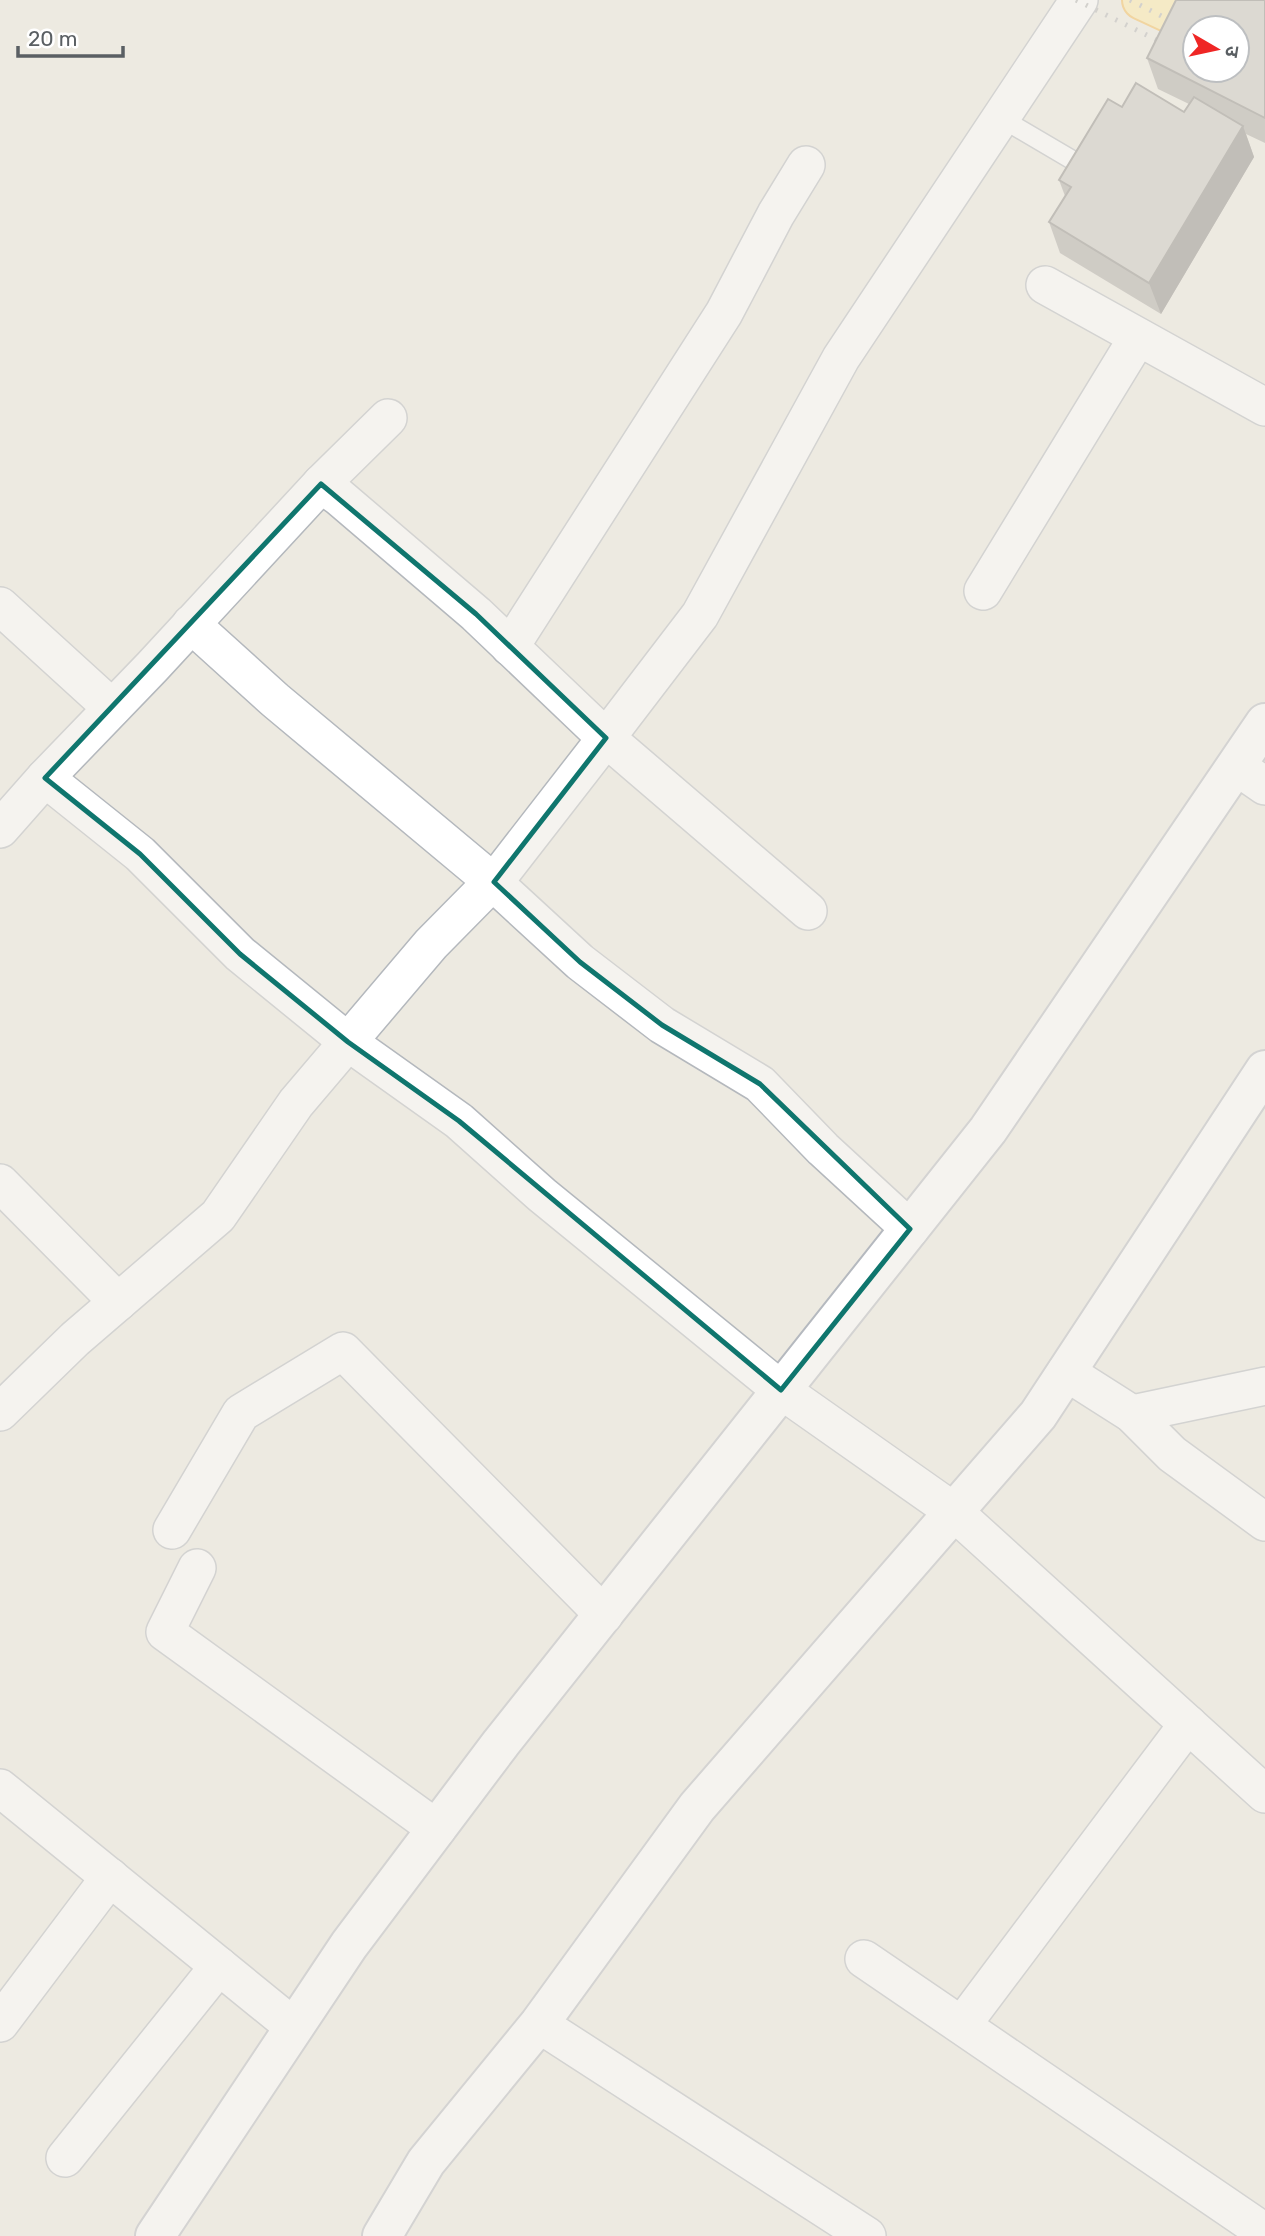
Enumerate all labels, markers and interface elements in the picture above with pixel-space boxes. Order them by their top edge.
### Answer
scale bar [18,14,122,58]
north arrow [1181,14,1251,84]
text: 20 m [28,26,77,51]
text: उ [1220,44,1245,60]

